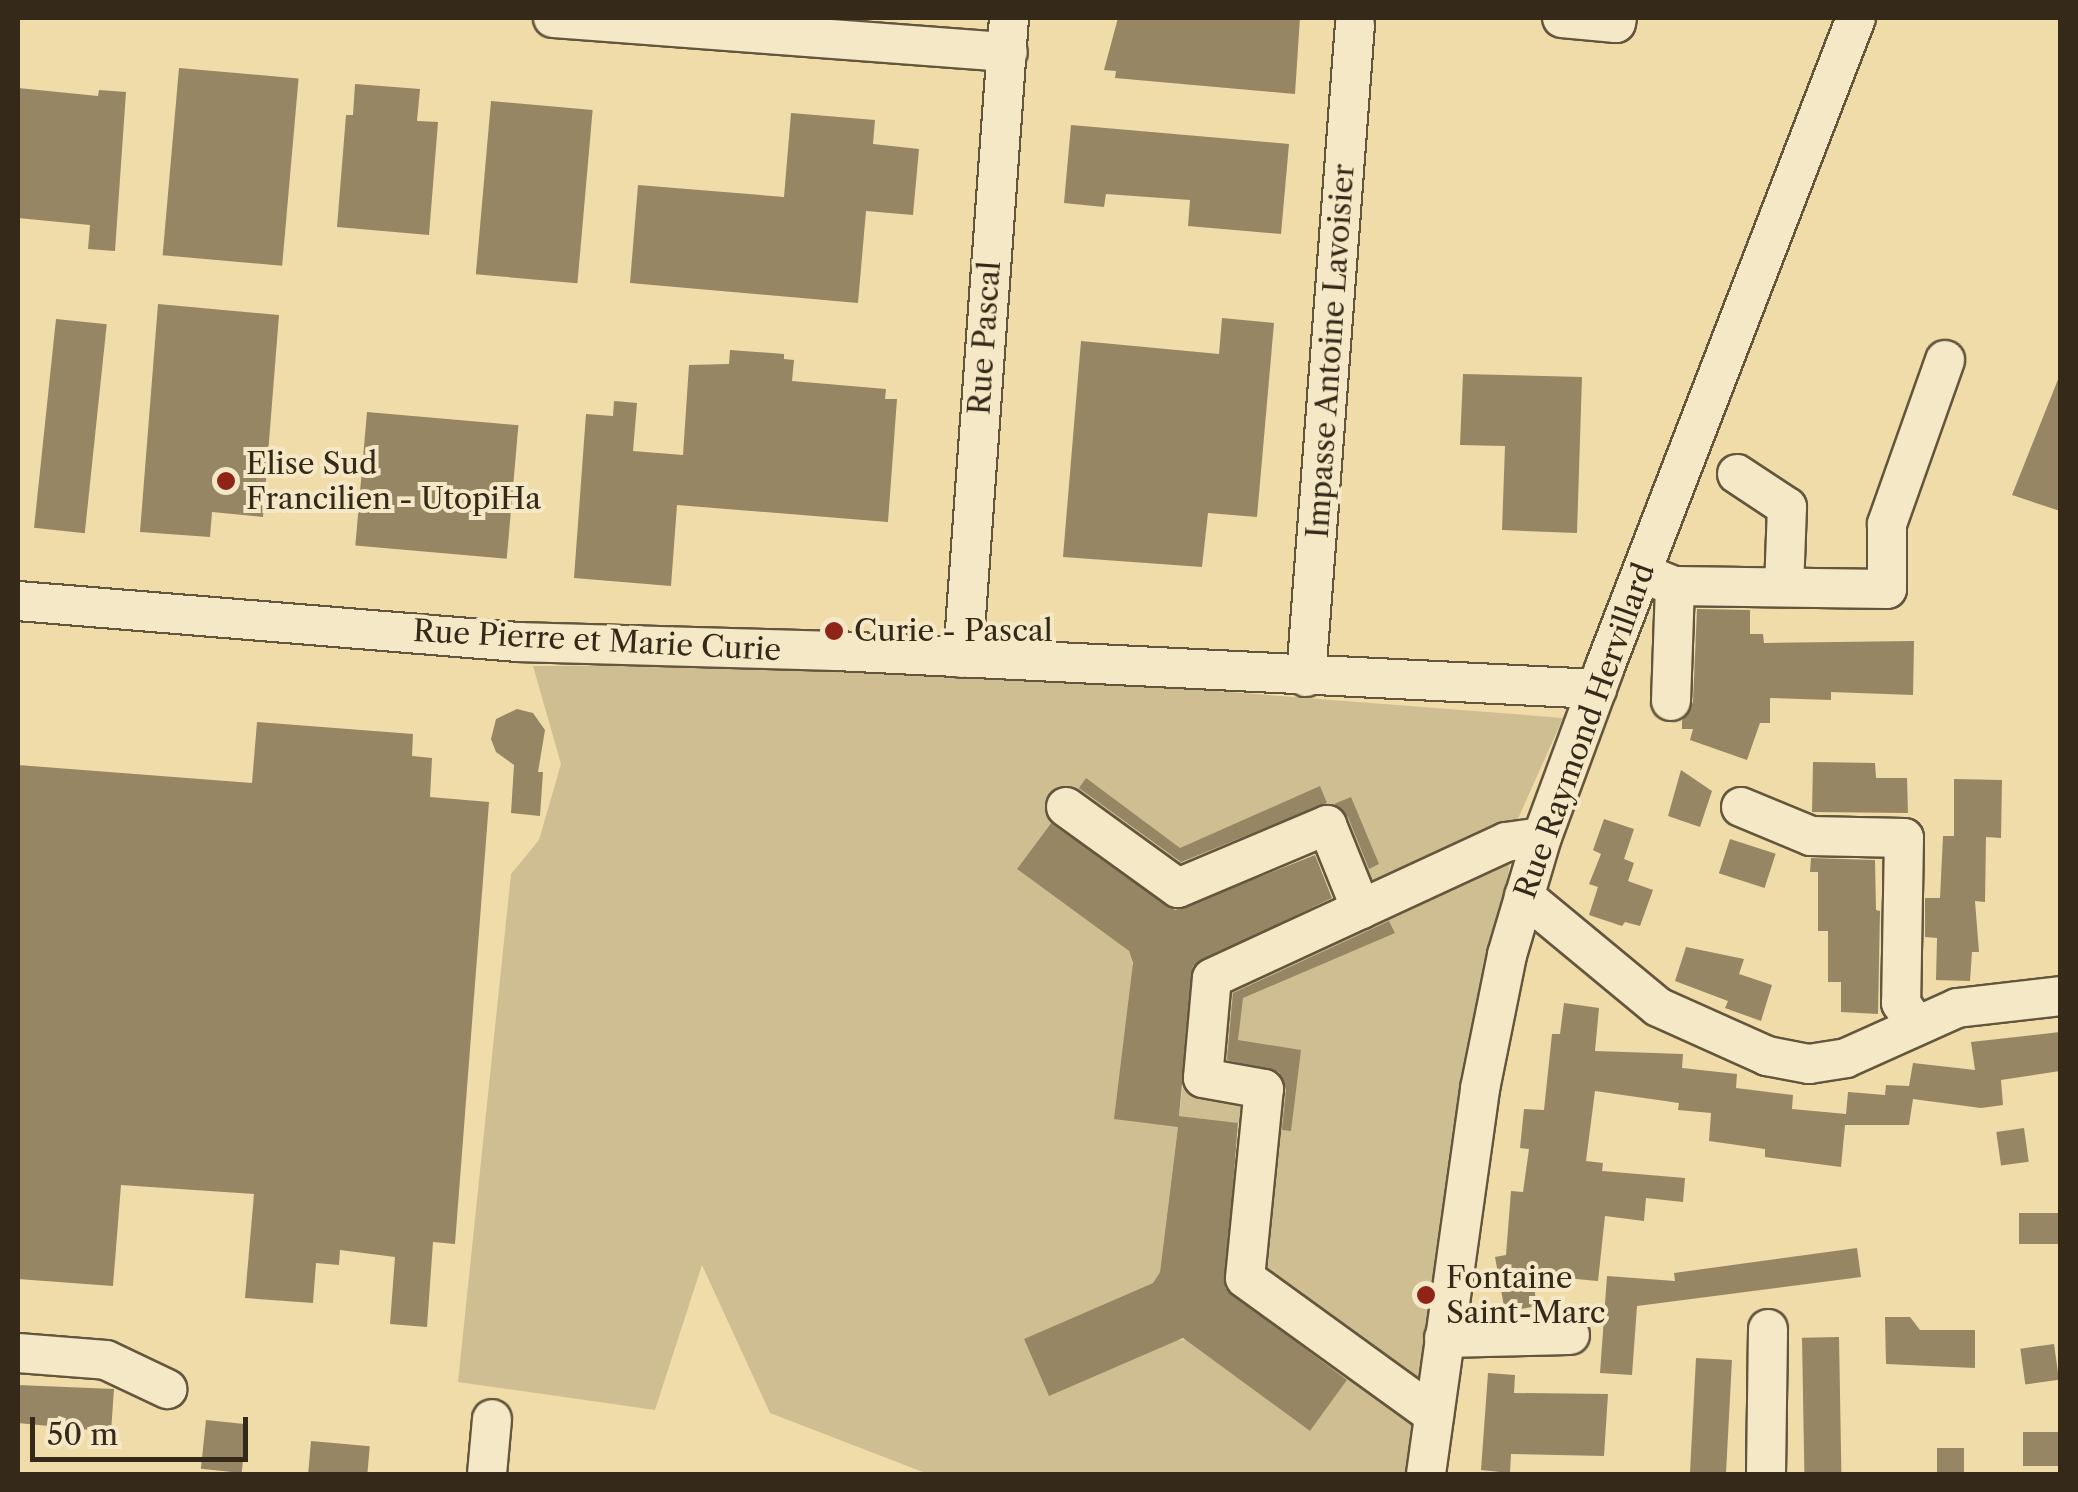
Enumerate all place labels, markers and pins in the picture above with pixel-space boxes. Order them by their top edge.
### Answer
place label: Elise Sud Francilien - UtopiHa [246,446,541,516]
marker: Elise Sud Francilien - UtopiHa [215,470,237,492]
place label: Curie - Pascal [854,613,1053,649]
marker: Curie - Pascal [823,620,845,642]
place label: Fontaine Saint-Marc [1446,1260,1606,1330]
marker: Fontaine Saint-Marc [1415,1284,1437,1306]

